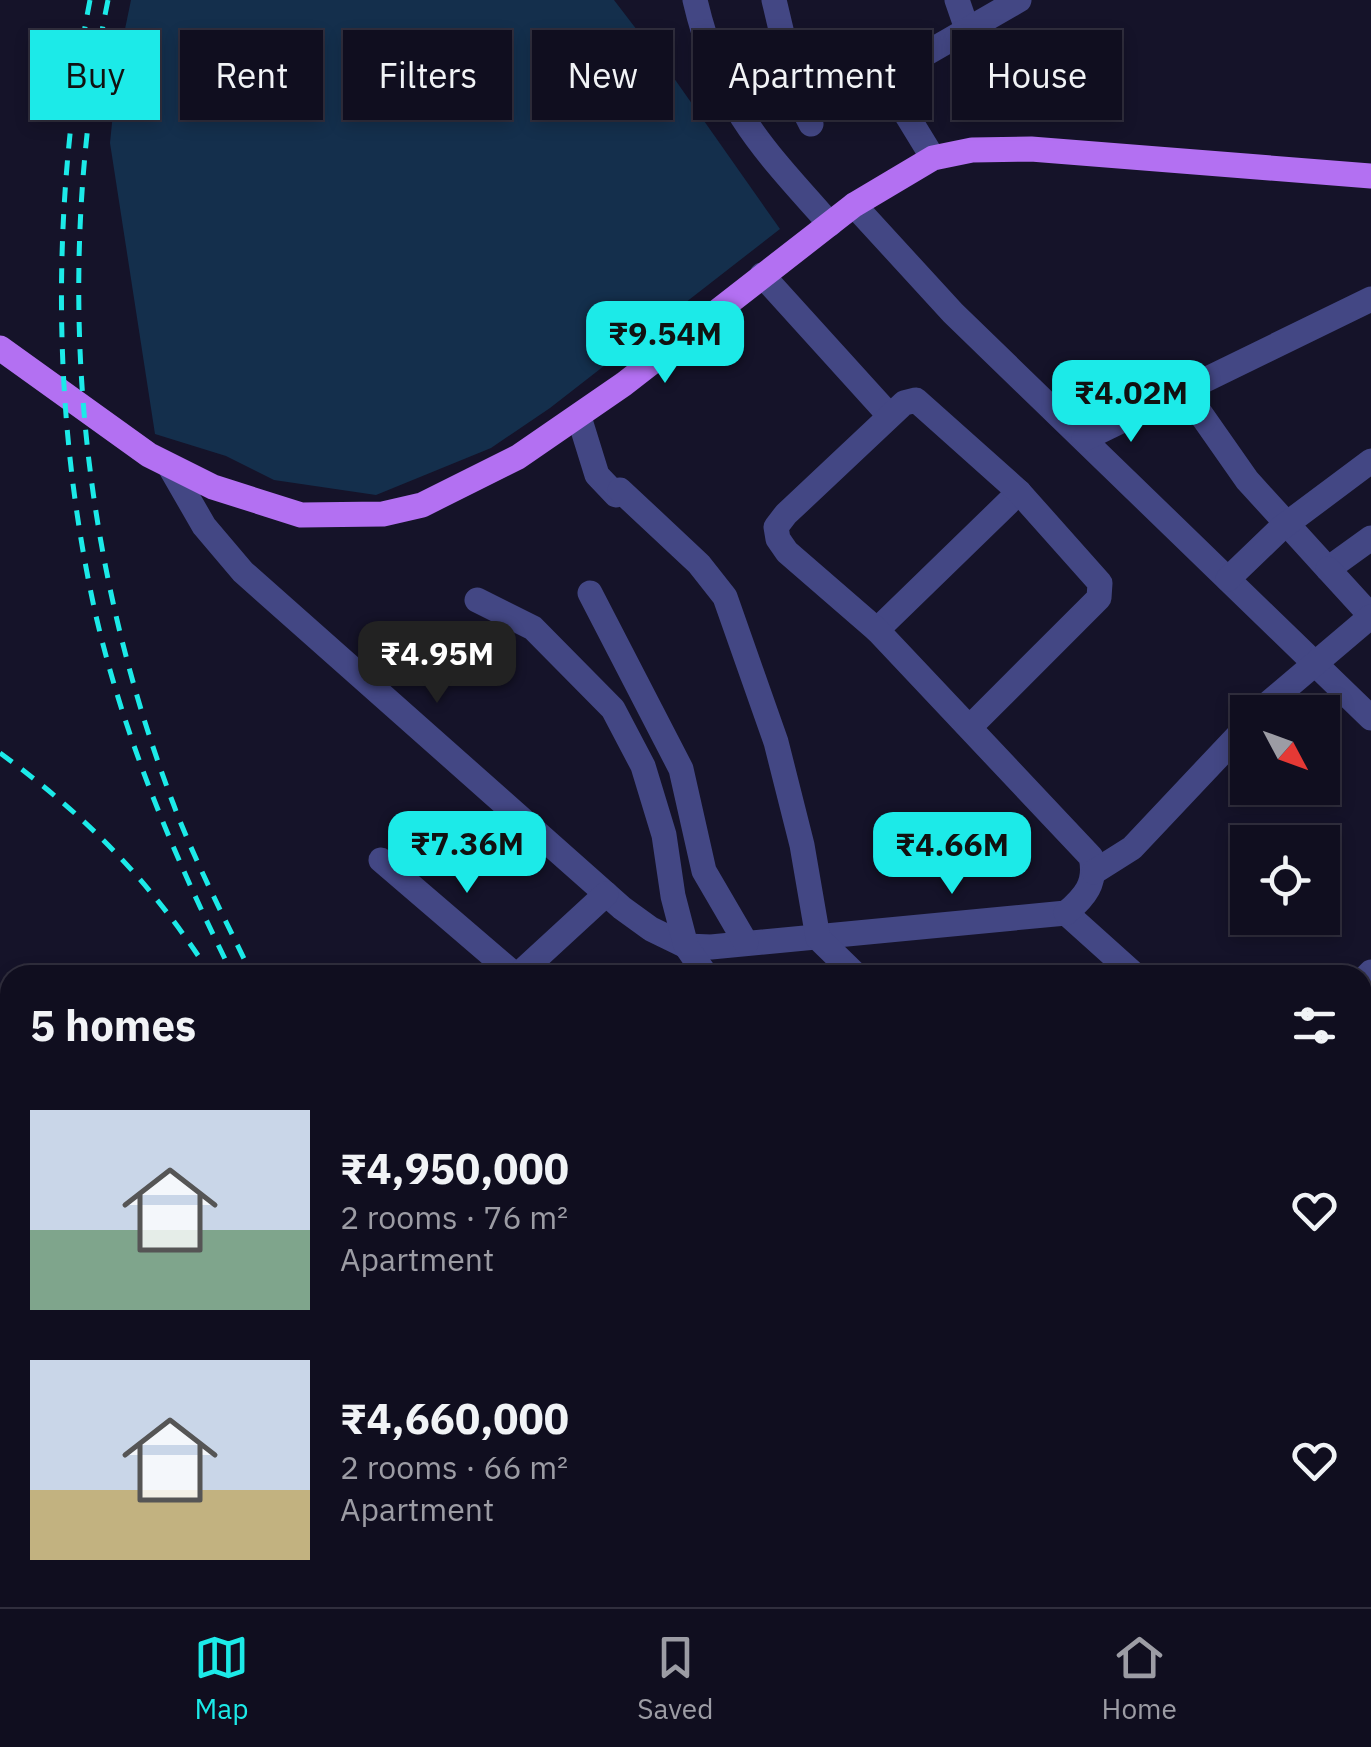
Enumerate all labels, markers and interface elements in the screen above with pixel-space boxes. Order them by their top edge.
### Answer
chip: Buy [30,30,160,120]
chip: Rent [180,30,323,120]
chip: Filters [343,30,512,120]
chip: New [532,30,673,120]
chip: Apartment [693,30,932,120]
chip: House [952,30,1122,120]
pin: ₹9.54M [584,301,746,386]
text: ₹9.54M [608,312,722,354]
pin: ₹4.02M [1050,360,1212,445]
text: ₹4.02M [1074,371,1188,413]
pin: ₹4.95M [356,621,518,706]
text: ₹4.95M [380,632,494,674]
north arrow [1230,695,1340,805]
map controls [1230,695,1340,935]
pin: ₹7.36M [386,811,548,896]
pin: ₹4.66M [871,812,1033,897]
text: ₹7.36M [410,822,524,864]
text: ₹4.66M [895,823,1009,865]
button: locate [1230,825,1340,935]
text: 5 homes [30,998,196,1053]
icon: filters [1287,998,1342,1053]
text: ₹4,950,000 [340,1141,569,1196]
icon: home [110,1150,230,1270]
icon: heart [1287,1183,1342,1238]
text: 2 rooms · 76 m² [340,1196,568,1238]
text: Apartment [340,1238,494,1280]
text: ₹4,660,000 [340,1391,569,1446]
icon: home [110,1400,230,1520]
icon: heart [1287,1433,1342,1488]
text: 2 rooms · 66 m² [340,1446,568,1488]
text: Apartment [340,1488,494,1530]
tab: Map [194,1630,249,1727]
tab: Saved [637,1630,713,1727]
tab: Home [1102,1630,1177,1727]

